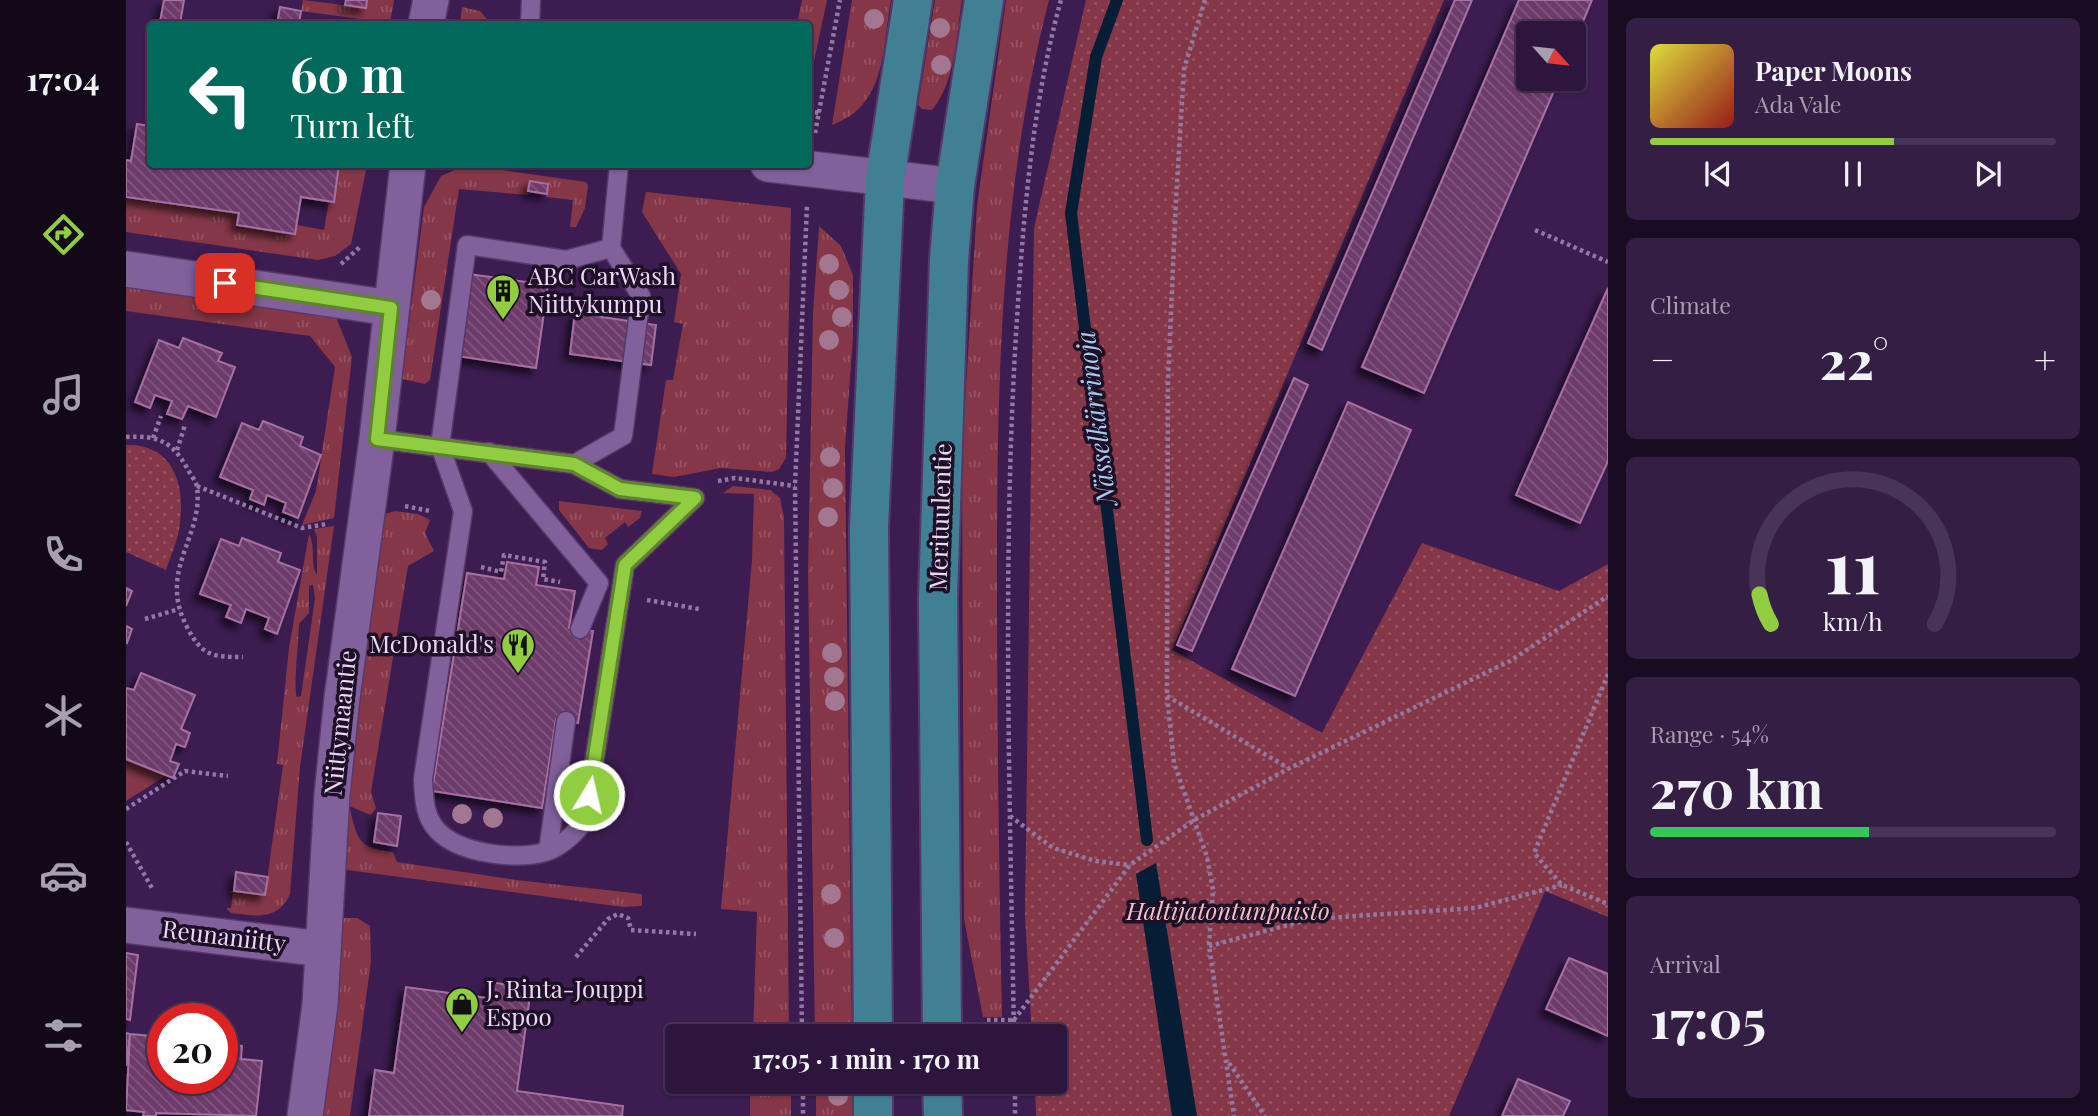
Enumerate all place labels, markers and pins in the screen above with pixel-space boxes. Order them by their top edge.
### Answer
pin [195,253,255,313]
place label: ABC CarWash Niittykumpu [527,259,676,319]
building icon: ABC CarWash Niittykumpu [484,272,522,321]
restaurant icon: McDonald's [499,626,537,675]
place label: McDonald's [369,627,494,659]
place label: J. Rinta-Jouppi Espoo [485,972,644,1032]
shop icon: J. Rinta-Jouppi Espoo [443,985,481,1034]

